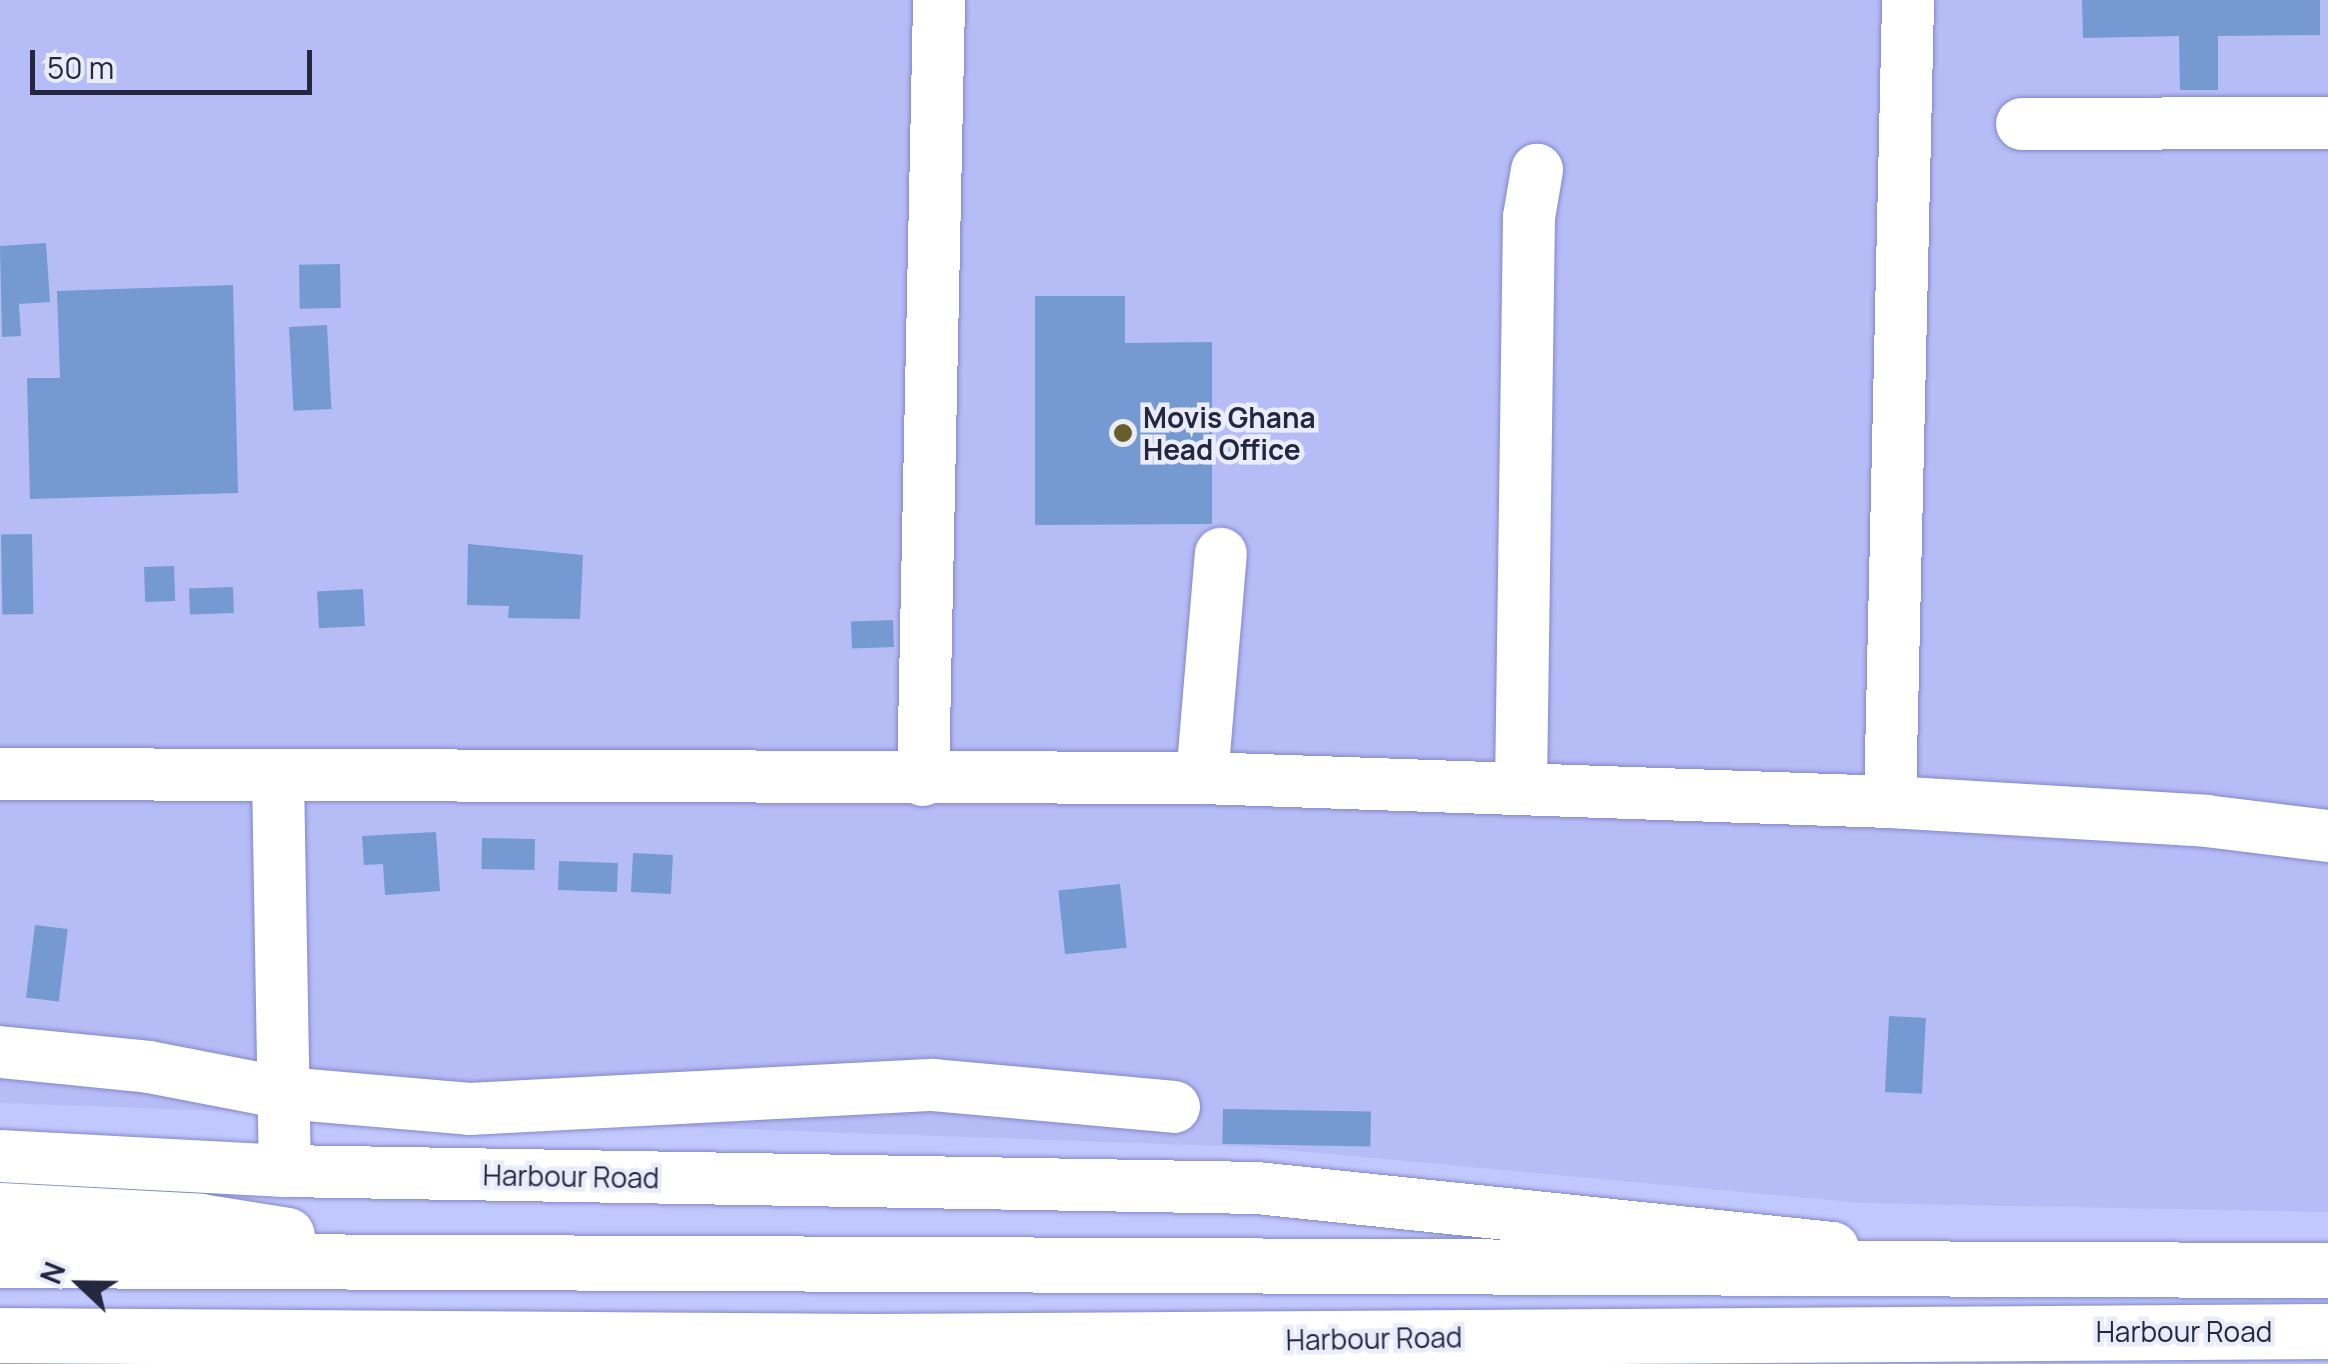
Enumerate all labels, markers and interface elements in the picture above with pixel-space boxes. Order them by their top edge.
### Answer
scale bar [35,30,318,92]
text: 50 m [47,47,114,88]
place label: Movis Ghana Head Office [1143,400,1316,466]
marker: Movis Ghana Head Office [1112,422,1134,444]
street label: Harbour Road [482,1158,660,1194]
north arrow [30,1234,130,1334]
text: N [31,1256,74,1289]
street label: Harbour Road [2096,1314,2272,1348]
street label: Harbour Road [1285,1320,1463,1356]

